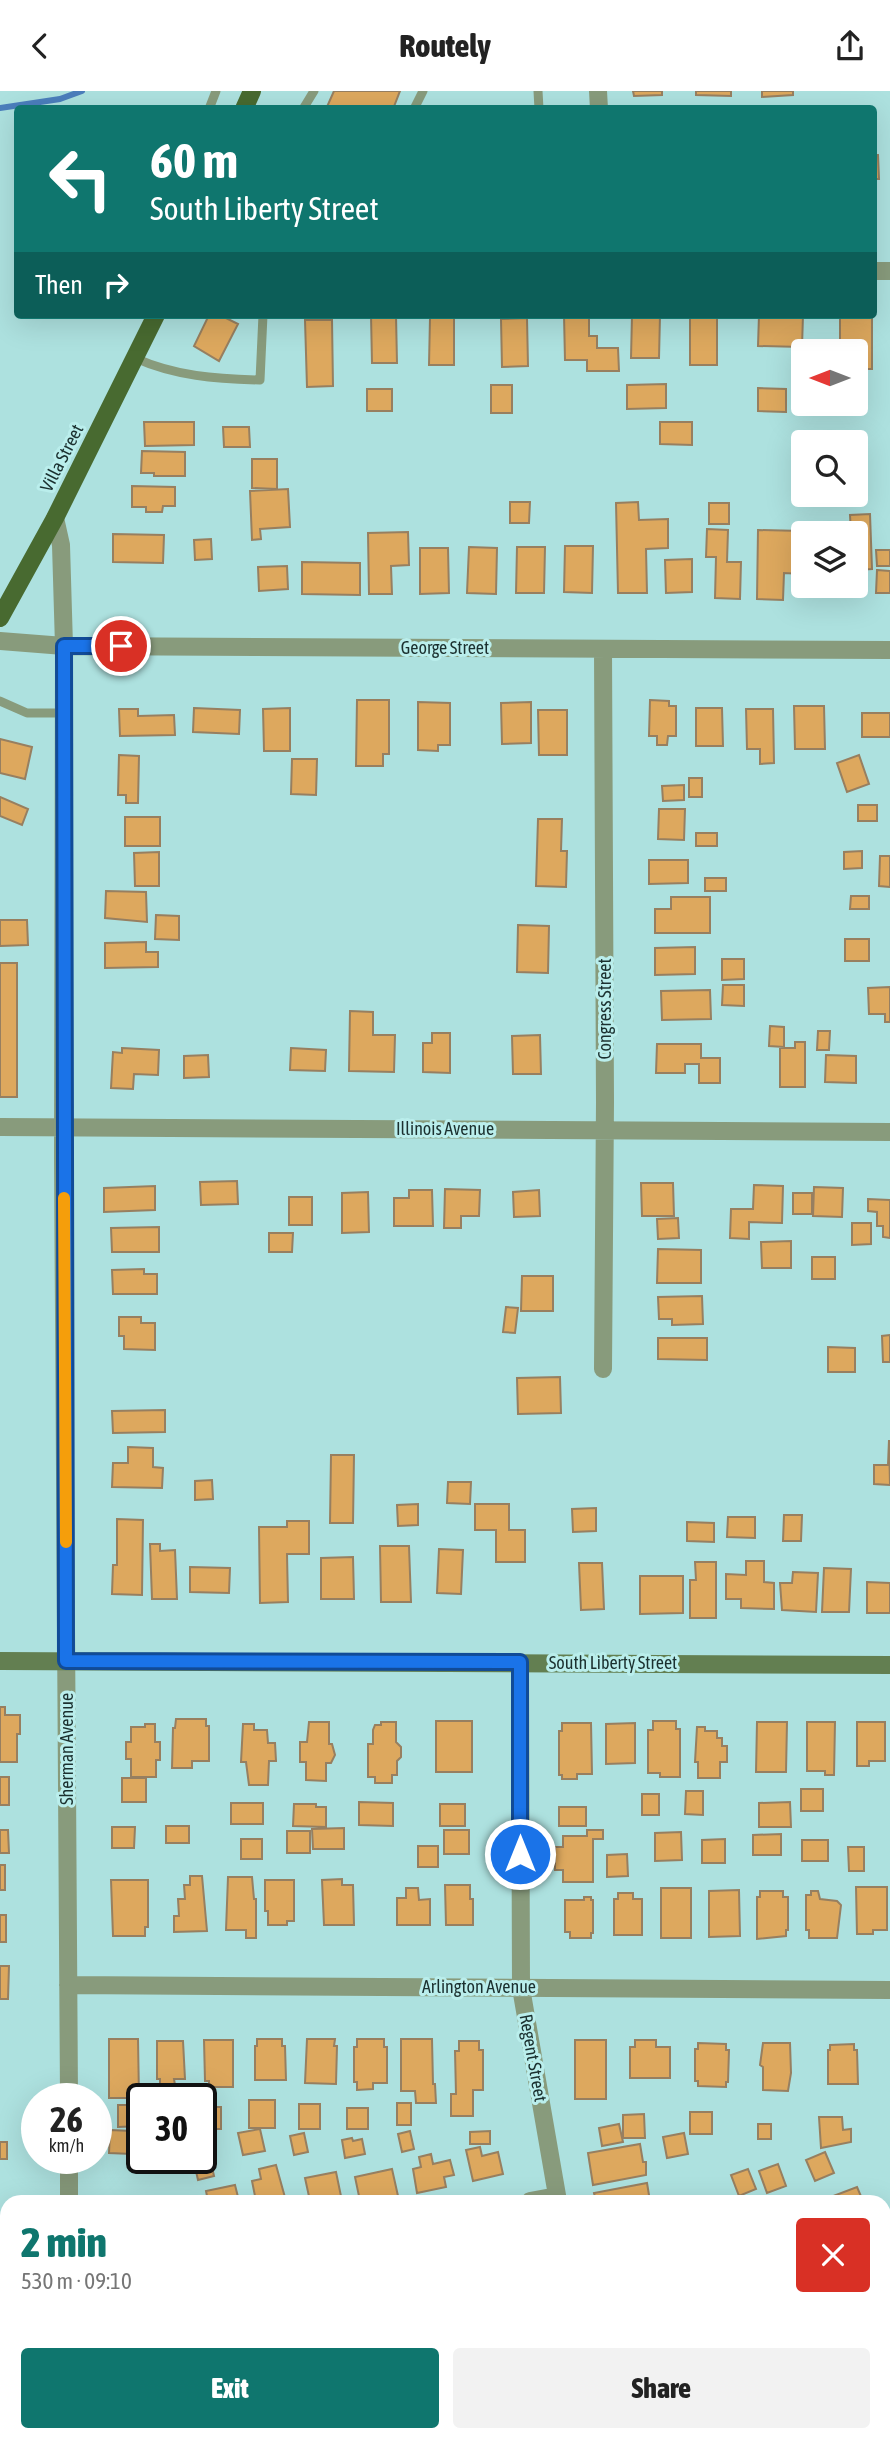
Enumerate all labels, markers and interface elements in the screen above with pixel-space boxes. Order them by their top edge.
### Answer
icon: back [21,27,59,65]
text: Routely [399,27,491,64]
icon: share [831,27,869,65]
text: 60 m [150,132,238,188]
icon: left [35,133,126,224]
text: South Liberty Street [150,190,379,227]
icon: right [97,266,135,304]
text: Then [35,270,83,300]
north arrow [791,339,868,417]
map controls [791,339,868,598]
street label: Villa Street [36,421,87,495]
button: search [791,430,868,507]
button: layers [791,521,868,598]
pin [91,616,151,676]
icon: arrive [102,627,140,665]
street label: George Street [401,637,489,658]
street label: Congress Street [594,958,615,1060]
street label: Illinois Avenue [396,1118,494,1139]
street label: South Liberty Street [549,1652,677,1673]
street label: Sherman Avenue [56,1693,77,1805]
position arrow [483,1817,557,1891]
street label: Arlington Avenue [422,1976,536,1997]
street label: Regent Street [515,2012,552,2103]
speed limit sign: 30 [126,2083,217,2174]
text: 26 [50,2099,83,2139]
text: km/h [49,2135,84,2156]
text: 2 min [21,2218,107,2266]
button: close [796,2218,870,2292]
text: 530 m · 09:10 [21,2268,132,2294]
button: Exit [21,2348,439,2428]
button: Share [453,2348,870,2428]

